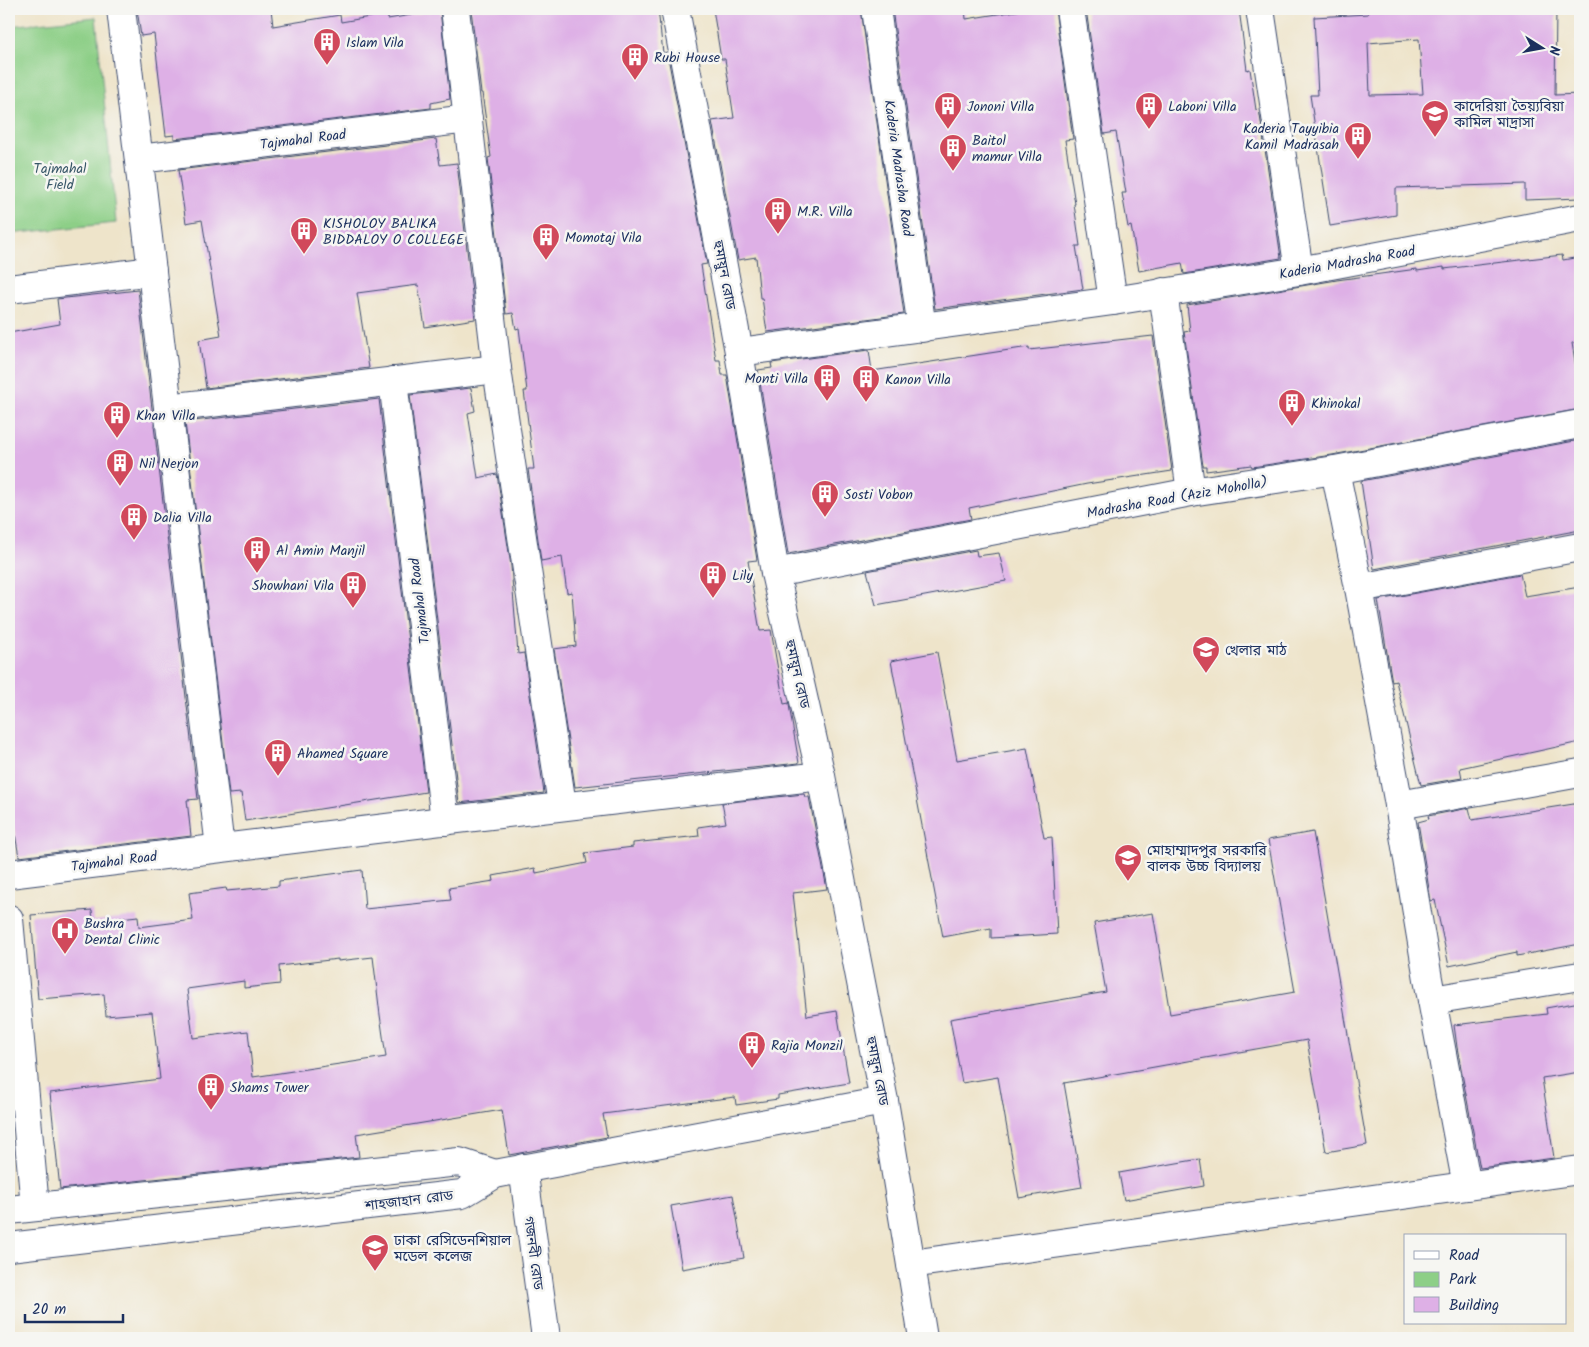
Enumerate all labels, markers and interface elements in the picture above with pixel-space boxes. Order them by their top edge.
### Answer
north arrow [1516,22,1566,72]
building icon: Islam Vila [312,27,342,66]
place label: Islam Vila [346,32,404,54]
building icon: Rubi House [620,42,650,81]
text: N [1542,44,1565,57]
place label: Rubi House [654,47,721,69]
building icon: Jononi Villa [933,91,963,130]
building icon: Laboni Villa [1134,91,1164,130]
place label: Jononi Villa [967,96,1034,118]
place label: Laboni Villa [1168,96,1237,118]
place label: কাদেরিয়া তৈয়্যবিয়া কামিল মাদ্রাসা [1453,96,1564,134]
street label: Kaderia Madrasha Road [878,98,919,239]
school or university icon: কাদেরিয়া তৈয়্যবিয়া কামিল মাদ্রাসা [1420,99,1450,138]
place label: Kaderia Tayyibia Kamil Madrasah [1243,118,1339,156]
building icon: Kaderia Tayyibia Kamil Madrasah [1343,121,1373,160]
street label: Tajmahal Road [259,124,348,156]
place label: Baitol mamur Villa [972,130,1042,168]
building icon: Baitol mamur Villa [938,133,968,172]
park label: Tajmahal Field [34,158,87,196]
building icon: M.R. Villa [763,196,793,235]
place label: M.R. Villa [797,201,853,223]
place label: KISHOLOY BALIKA BIDDALOY O COLLEGE [323,213,465,251]
building icon: KISHOLOY BALIKA BIDDALOY O COLLEGE [289,216,319,255]
building icon: Momotaj Vila [531,222,561,261]
place label: Momotaj Vila [565,227,642,249]
street label: হুমায়ুন রোড [706,238,742,313]
street label: Kaderia Madrasha Road [1277,240,1418,286]
building icon: Monti Villa [812,363,842,402]
building icon: Kanon Villa [851,364,881,403]
place label: Monti Villa [745,368,808,390]
place label: Kanon Villa [885,369,951,391]
building icon: Khinokal [1277,388,1307,427]
place label: Khinokal [1311,393,1361,415]
building icon: Khan Villa [102,400,132,439]
place label: Khan Villa [136,405,196,427]
building icon: Nil Nerjon [105,448,135,487]
place label: Nil Nerjon [139,453,199,475]
street label: Madrasha Road (Aziz Moholla) [1085,471,1269,525]
building icon: Sosti Vobon [810,479,840,518]
place label: Sosti Vobon [844,484,913,506]
building icon: Dalia Villa [119,502,149,541]
place label: Dalia Villa [153,507,212,529]
building icon: Al Amin Manjil [242,535,272,574]
place label: Al Amin Manjil [276,540,366,562]
street label: Tajmahal Road [404,556,436,645]
building icon: Lily [698,560,728,599]
place label: Lily [732,565,753,587]
building icon: Showhani Vila [338,570,368,609]
place label: Showhani Vila [252,575,334,597]
school or university icon: খেলার মাঠ [1191,635,1221,674]
street label: হুমায়ুন রোড [778,637,816,712]
place label: খেলার মাঠ [1225,640,1287,662]
building icon: Ahamed Square [263,738,293,777]
place label: Ahamed Square [297,743,389,765]
place label: মোহাম্মাদপুর সরকারি বালক উচ্চ বিদ্যালয় [1146,840,1267,878]
school or university icon: মোহাম্মাদপুর সরকারি বালক উচ্চ বিদ্যালয় [1113,843,1143,882]
street label: Tajmahal Road [70,846,159,878]
place label: Bushra Dental Clinic [84,913,160,951]
hospital icon: Bushra Dental Clinic [50,916,80,955]
building icon: Rajia Monzil [737,1030,767,1069]
street label: হুমায়ুন রোড [859,1034,895,1109]
place label: Rajia Monzil [771,1035,843,1057]
building icon: Shams Tower [196,1072,226,1111]
place label: Shams Tower [230,1077,310,1099]
street label: শাহজাহান রোড [363,1185,456,1217]
street label: গজনবী রোড [517,1215,549,1292]
place label: ঢাকা রেসিডেনশিয়াল মডেল কলেজ [393,1230,512,1268]
school or university icon: ঢাকা রেসিডেনশিয়াল মডেল কলেজ [360,1233,390,1272]
legend [1404,1234,1566,1324]
text: Road [1449,1244,1480,1268]
text: Park [1449,1268,1477,1292]
scale bar [25,1292,122,1324]
text: Building [1449,1294,1499,1318]
text: 20 m [32,1298,66,1322]

